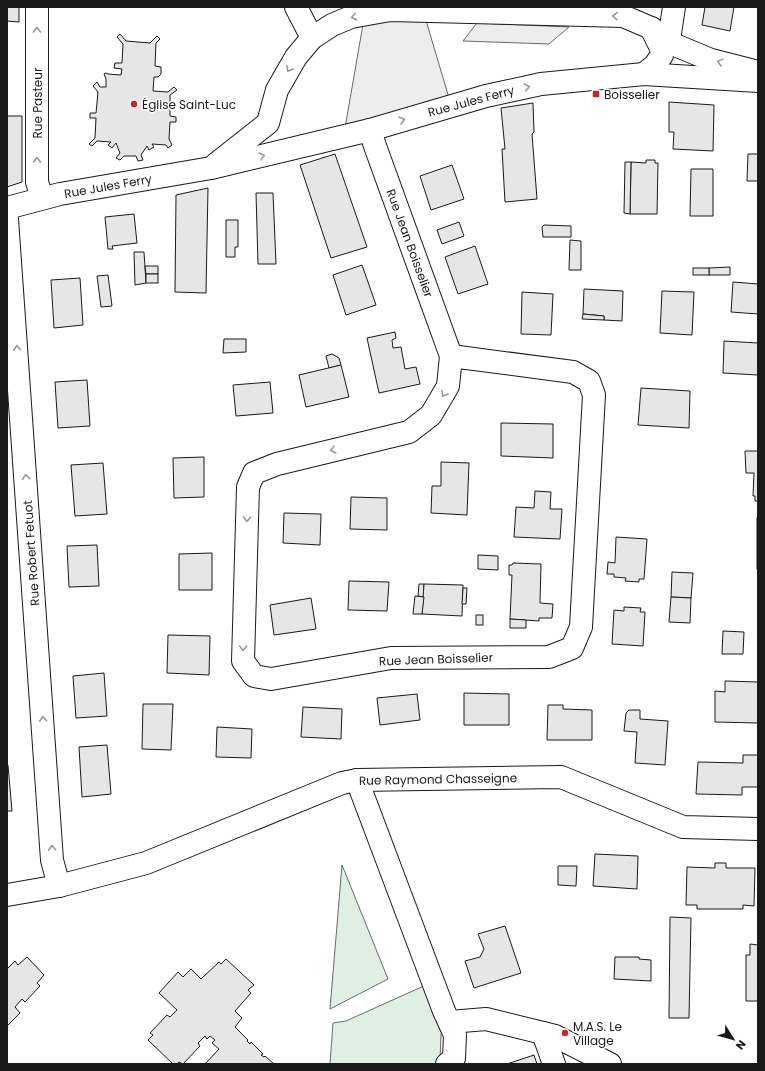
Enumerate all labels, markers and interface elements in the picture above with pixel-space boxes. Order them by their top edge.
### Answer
one-way arrow [351,12,358,21]
one-way arrow [612,12,618,20]
one-way arrow [33,27,41,33]
one-way arrow [717,58,724,67]
one-way arrow [286,65,293,72]
street label: Rue Pasteur [29,67,46,138]
street label: Rue Jules Ferry [426,81,516,121]
one-way arrow [524,83,530,91]
place label: Boisselier [604,86,660,103]
marker: Boisselier [591,89,601,99]
place label: Église Saint-Luc [142,96,236,113]
marker: Église Saint-Luc [129,99,139,109]
one-way arrow [398,116,405,125]
one-way arrow [259,152,265,160]
one-way arrow [33,157,41,163]
street label: Rue Jules Ferry [63,170,153,202]
street label: Rue Jean Boisselier [382,186,438,300]
one-way arrow [12,345,21,351]
one-way arrow [441,390,448,397]
one-way arrow [330,445,336,453]
one-way arrow [21,474,30,480]
street label: Rue Robert Fetuot [19,500,43,606]
one-way arrow [243,516,251,522]
one-way arrow [239,645,247,651]
street label: Rue Jean Boisselier [379,648,494,669]
one-way arrow [38,716,47,722]
street label: Rue Raymond Chasseigne [359,769,517,789]
one-way arrow [47,845,56,851]
place label: M.A.S. Le Village [573,1018,622,1049]
north arrow [713,1019,753,1059]
marker: M.A.S. Le Village [560,1028,570,1038]
text: N [732,1037,750,1053]

